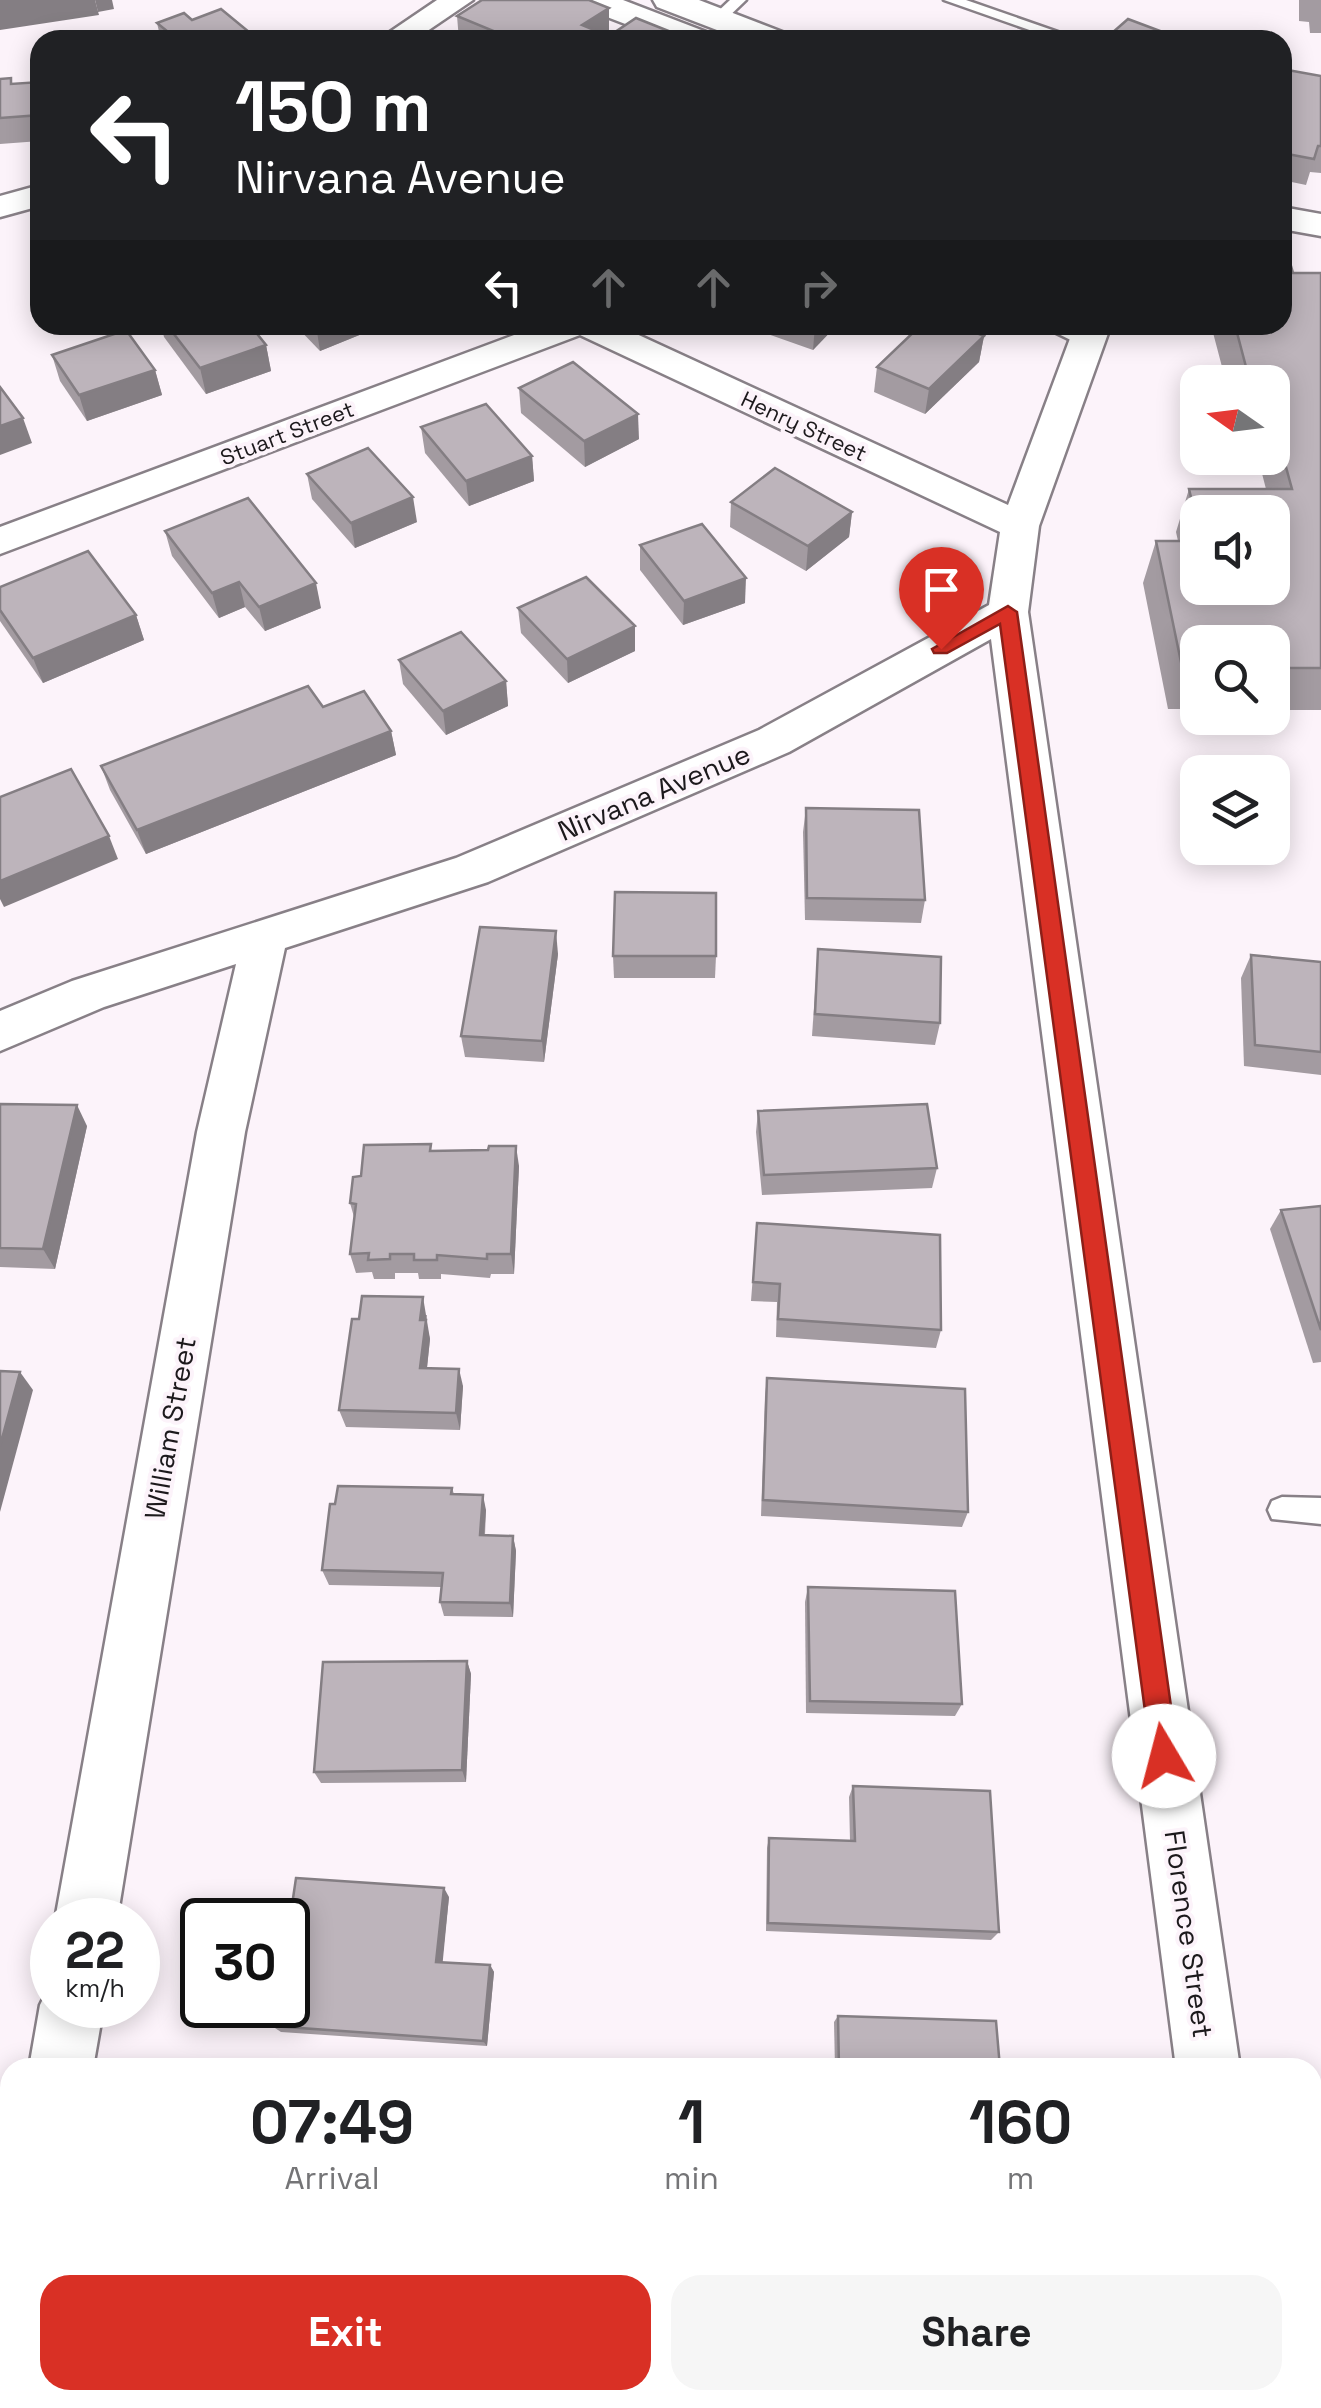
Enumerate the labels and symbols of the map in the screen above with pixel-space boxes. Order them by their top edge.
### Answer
north arrow [1180,365,1290,475]
street label: Henry Street [737,385,871,467]
street label: Stuart Street [216,395,358,471]
pin [899,547,984,650]
street label: Nirvana Avenue [552,735,756,849]
street label: William Street [136,1334,204,1522]
position arrow [1112,1704,1216,1808]
street label: Florence Street [1157,1828,1221,2040]
speed limit sign: 30 [180,1898,310,2028]

